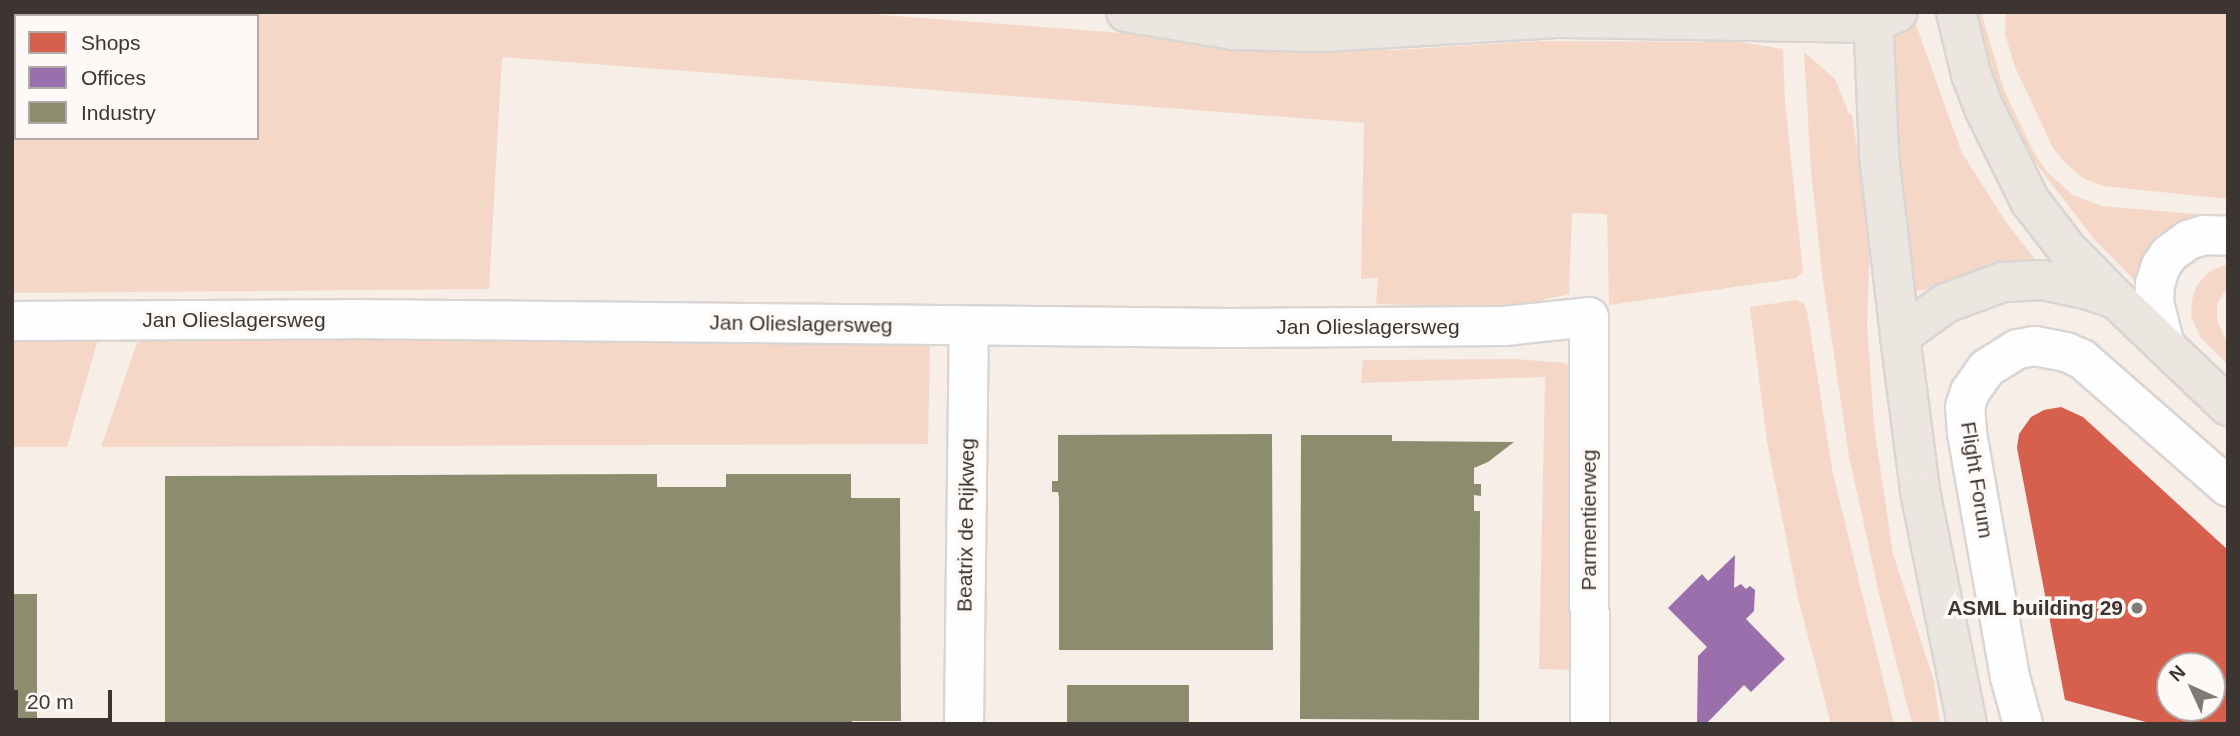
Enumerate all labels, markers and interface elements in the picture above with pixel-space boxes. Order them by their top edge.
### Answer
legend [14,14,259,140]
text: Shops [81,31,141,54]
text: Offices [81,66,146,89]
text: Industry [81,101,156,124]
street label: Jan Olieslagersweg [142,307,326,333]
street label: Jan Olieslagersweg [709,310,893,338]
street label: Jan Olieslagersweg [1276,314,1460,340]
street label: Flight Forum [1955,420,1999,540]
street label: Beatrix de Rijkweg [952,438,980,612]
street label: Parmentierweg [1576,449,1602,591]
place label: ASML building 29 [1947,595,2123,621]
marker: ASML building 29 [2129,600,2145,616]
north arrow [2156,652,2226,722]
text: N [2165,661,2189,685]
scale bar [18,676,116,720]
text: 20 m [27,690,74,713]

